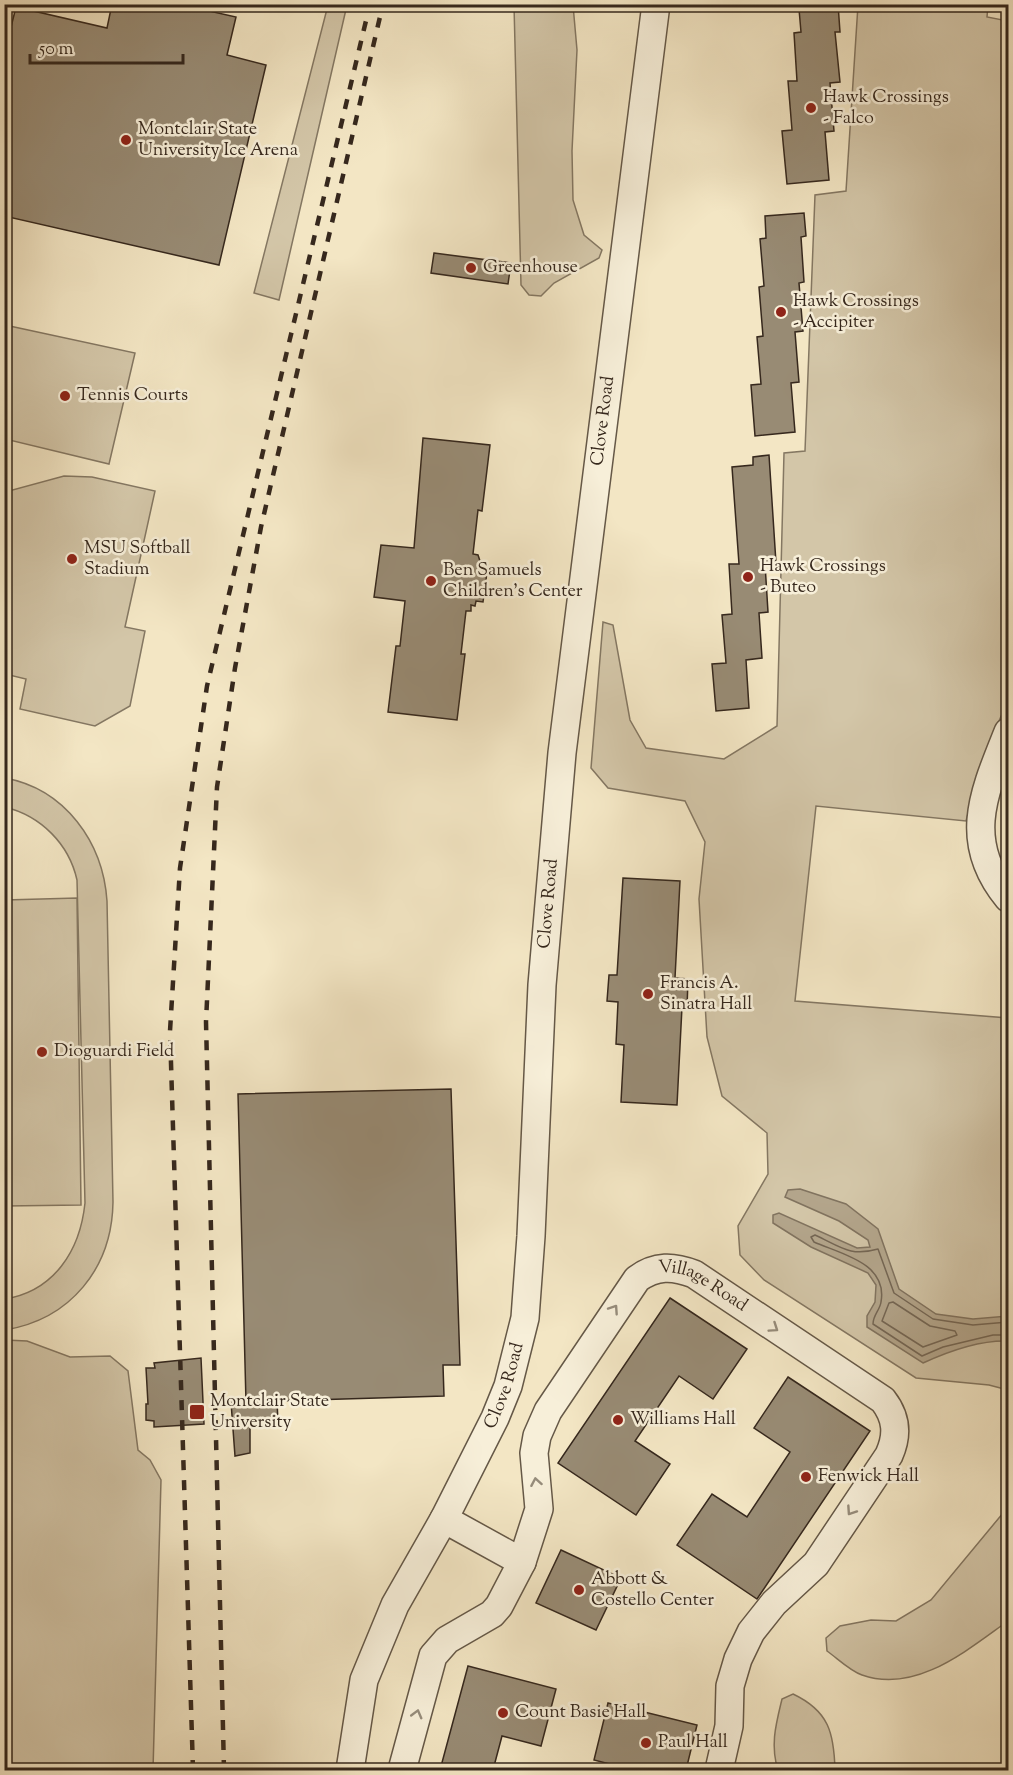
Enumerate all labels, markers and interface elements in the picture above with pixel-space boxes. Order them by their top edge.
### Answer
scale bar [30,27,183,65]
text: 50 m [38,37,74,63]
place label: Hawk Crossings - Falco [823,85,949,132]
marker: Hawk Crossings - Falco [804,101,818,115]
place label: Montclair State University Ice Arena [138,117,298,164]
marker: Montclair State University Ice Arena [119,133,133,147]
place label: Greenhouse [483,255,578,281]
marker: Greenhouse [464,261,478,275]
place label: Hawk Crossings - Accipiter [793,289,919,336]
marker: Hawk Crossings - Accipiter [774,305,788,319]
street label: Clove Road [585,374,622,467]
place label: Tennis Courts [77,383,188,409]
marker: Tennis Courts [58,389,72,403]
place label: MSU Softball Stadium [84,536,190,583]
marker: MSU Softball Stadium [65,552,79,566]
place label: Hawk Crossings - Buteo [760,554,886,601]
place label: Ben Samuels Children's Center [443,558,583,605]
marker: Hawk Crossings - Buteo [741,570,755,584]
marker: Ben Samuels Children's Center [424,574,438,588]
street label: Clove Road [532,858,566,950]
place label: Francis A. Sinatra Hall [660,971,752,1018]
marker: Francis A. Sinatra Hall [641,987,655,1001]
place label: Dioguardi Field [54,1039,174,1065]
marker: Dioguardi Field [35,1045,49,1059]
street label: Village Road [658,1255,752,1319]
one-way arrow [607,1305,618,1316]
one-way arrow [768,1320,778,1332]
street label: Clove Road [478,1340,531,1434]
place label: Montclair State University [210,1389,329,1436]
marker: Montclair State University [188,1403,206,1421]
place label: Williams Hall [630,1407,736,1433]
marker: Williams Hall [611,1413,625,1427]
place label: Fenwick Hall [818,1464,919,1490]
marker: Fenwick Hall [799,1470,813,1484]
one-way arrow [531,1477,543,1486]
one-way arrow [847,1505,859,1515]
place label: Abbott & Costello Center [591,1567,714,1614]
marker: Abbott & Costello Center [572,1583,586,1597]
place label: Count Basie Hall [515,1700,646,1726]
marker: Count Basie Hall [496,1706,510,1720]
one-way arrow [410,1709,423,1719]
place label: Paul Hall [658,1730,728,1756]
marker: Paul Hall [639,1736,653,1750]

